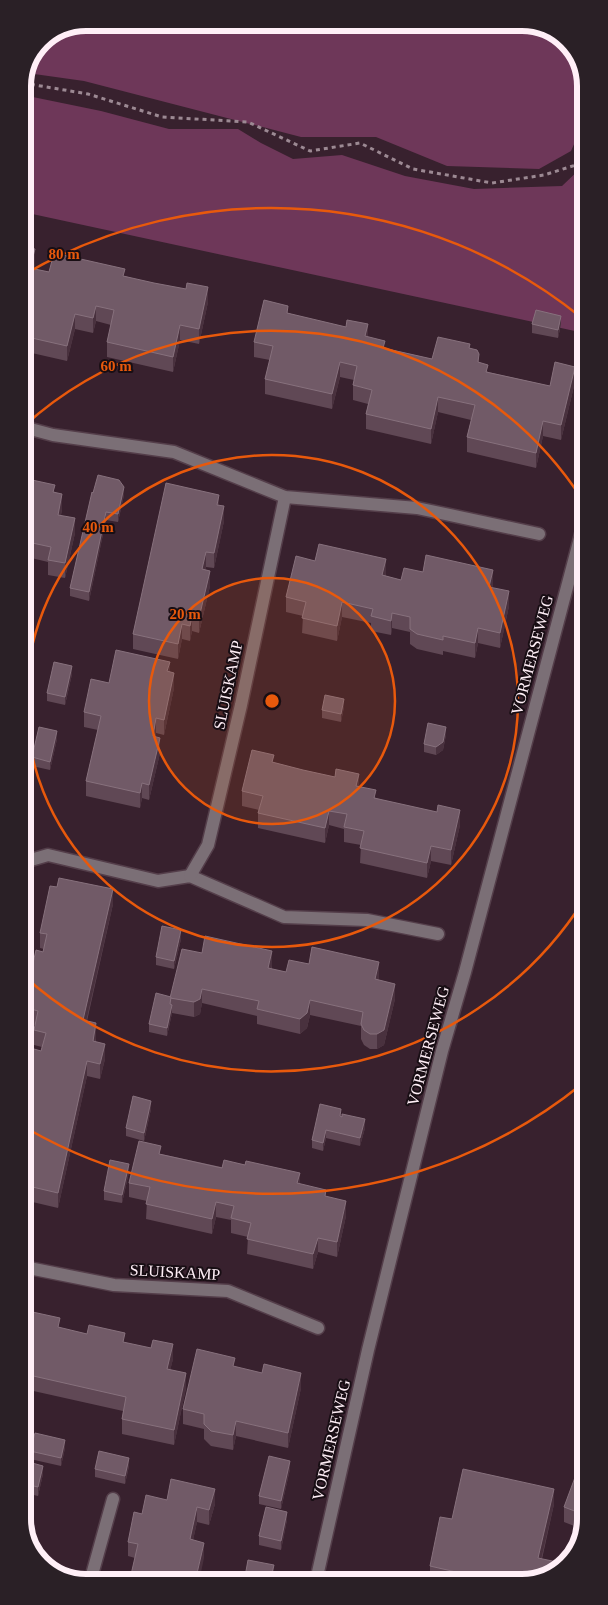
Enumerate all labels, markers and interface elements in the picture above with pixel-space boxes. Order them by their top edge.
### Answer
text: 80 m [48,246,80,262]
text: 60 m [100,358,132,374]
text: 40 m [82,519,114,535]
street label: VORMERSEWEG [508,593,556,717]
text: 20 m [169,606,201,622]
street label: SLUISKAMP [210,639,246,731]
centre of rings [263,692,281,710]
street label: VORMERSEWEG [404,984,452,1108]
street label: SLUISKAMP [129,1261,221,1283]
street label: VORMERSEWEG [309,1377,353,1502]

